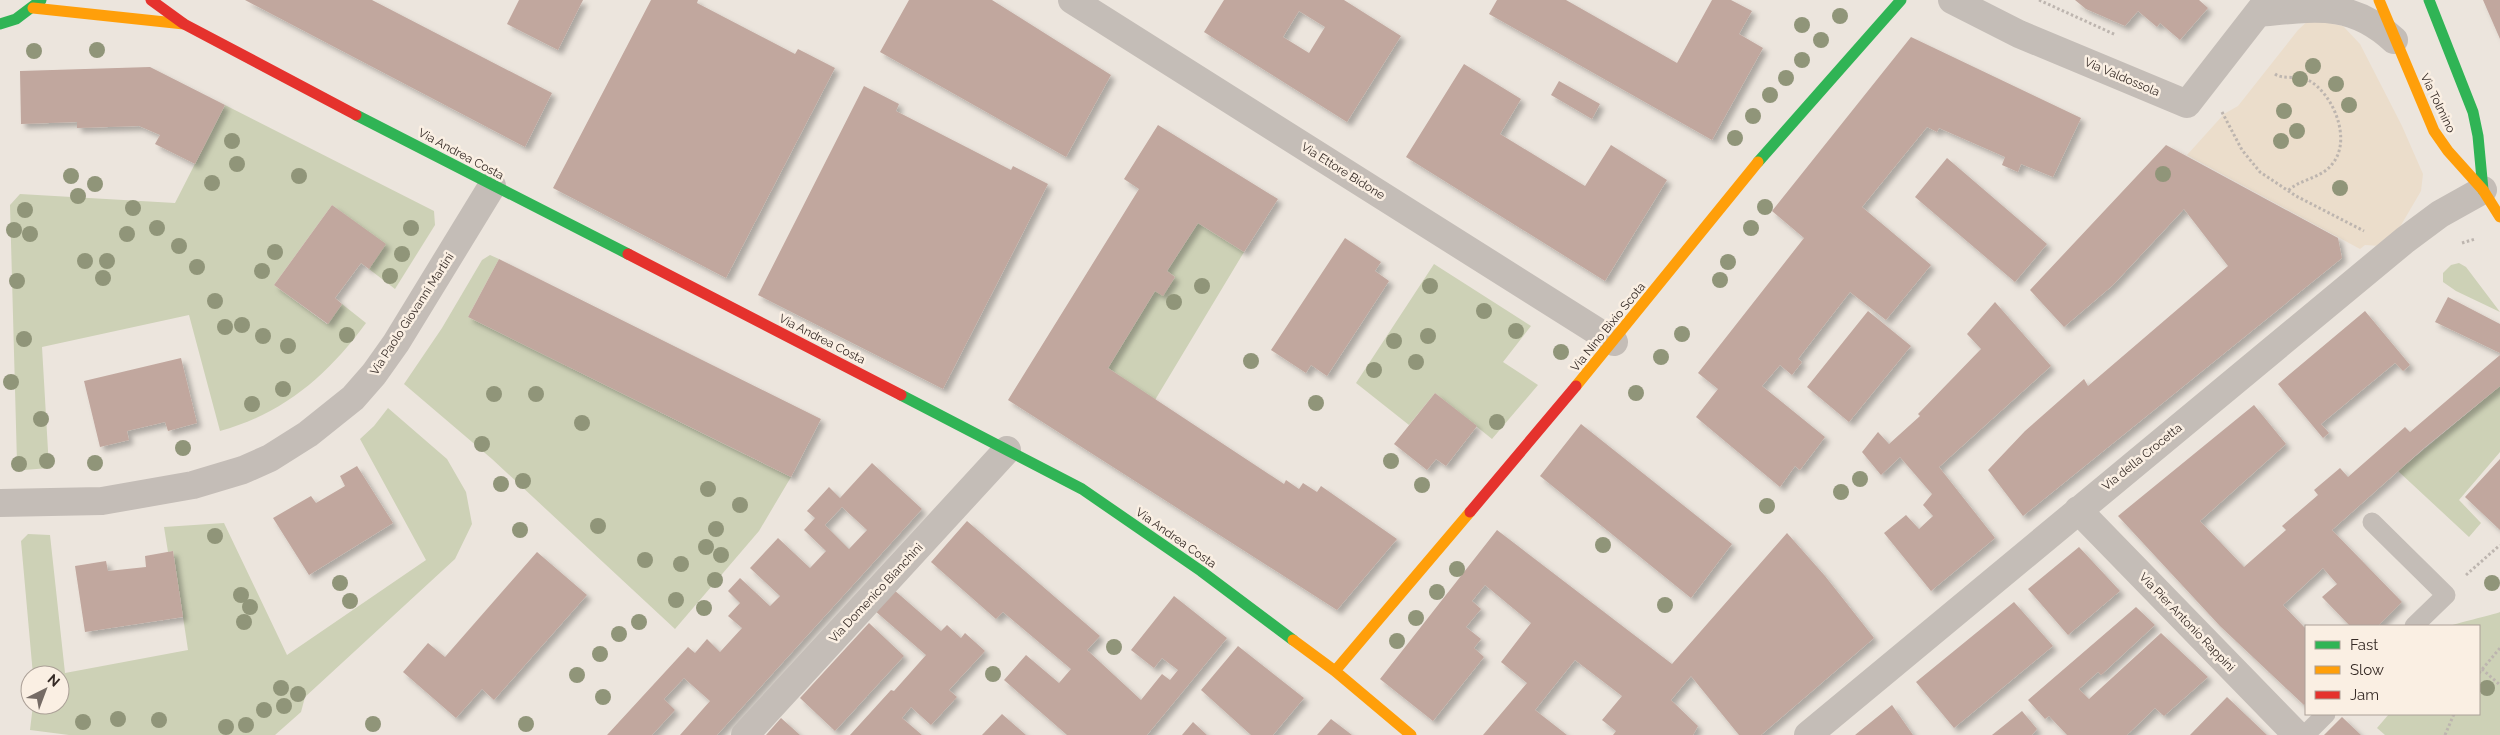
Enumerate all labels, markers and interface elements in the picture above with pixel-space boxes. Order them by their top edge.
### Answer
street label: Via Valdossola [2082,55,2162,99]
street label: Via Tolmino [2418,71,2458,135]
street label: Via Andrea Costa [416,126,506,182]
street label: Via Ettore Bidone [1299,140,1387,202]
street label: Via Paolo Giovanni Martini [367,250,457,378]
street label: Via Nino Bixio Scota [1568,280,1648,374]
street label: Via Andrea Costa [777,311,867,367]
street label: Via della Crocetta [2099,421,2185,493]
street label: Via Andrea Costa [1133,505,1219,571]
street label: Via Domenico Bianchini [826,541,926,645]
street label: Via Pier Antonio Rappini [2136,570,2238,674]
legend [2305,625,2480,715]
text: Fast [2350,636,2378,654]
text: Slow [2350,661,2384,679]
north arrow [20,665,70,715]
text: N [44,671,63,690]
text: Jam [2350,686,2379,704]

